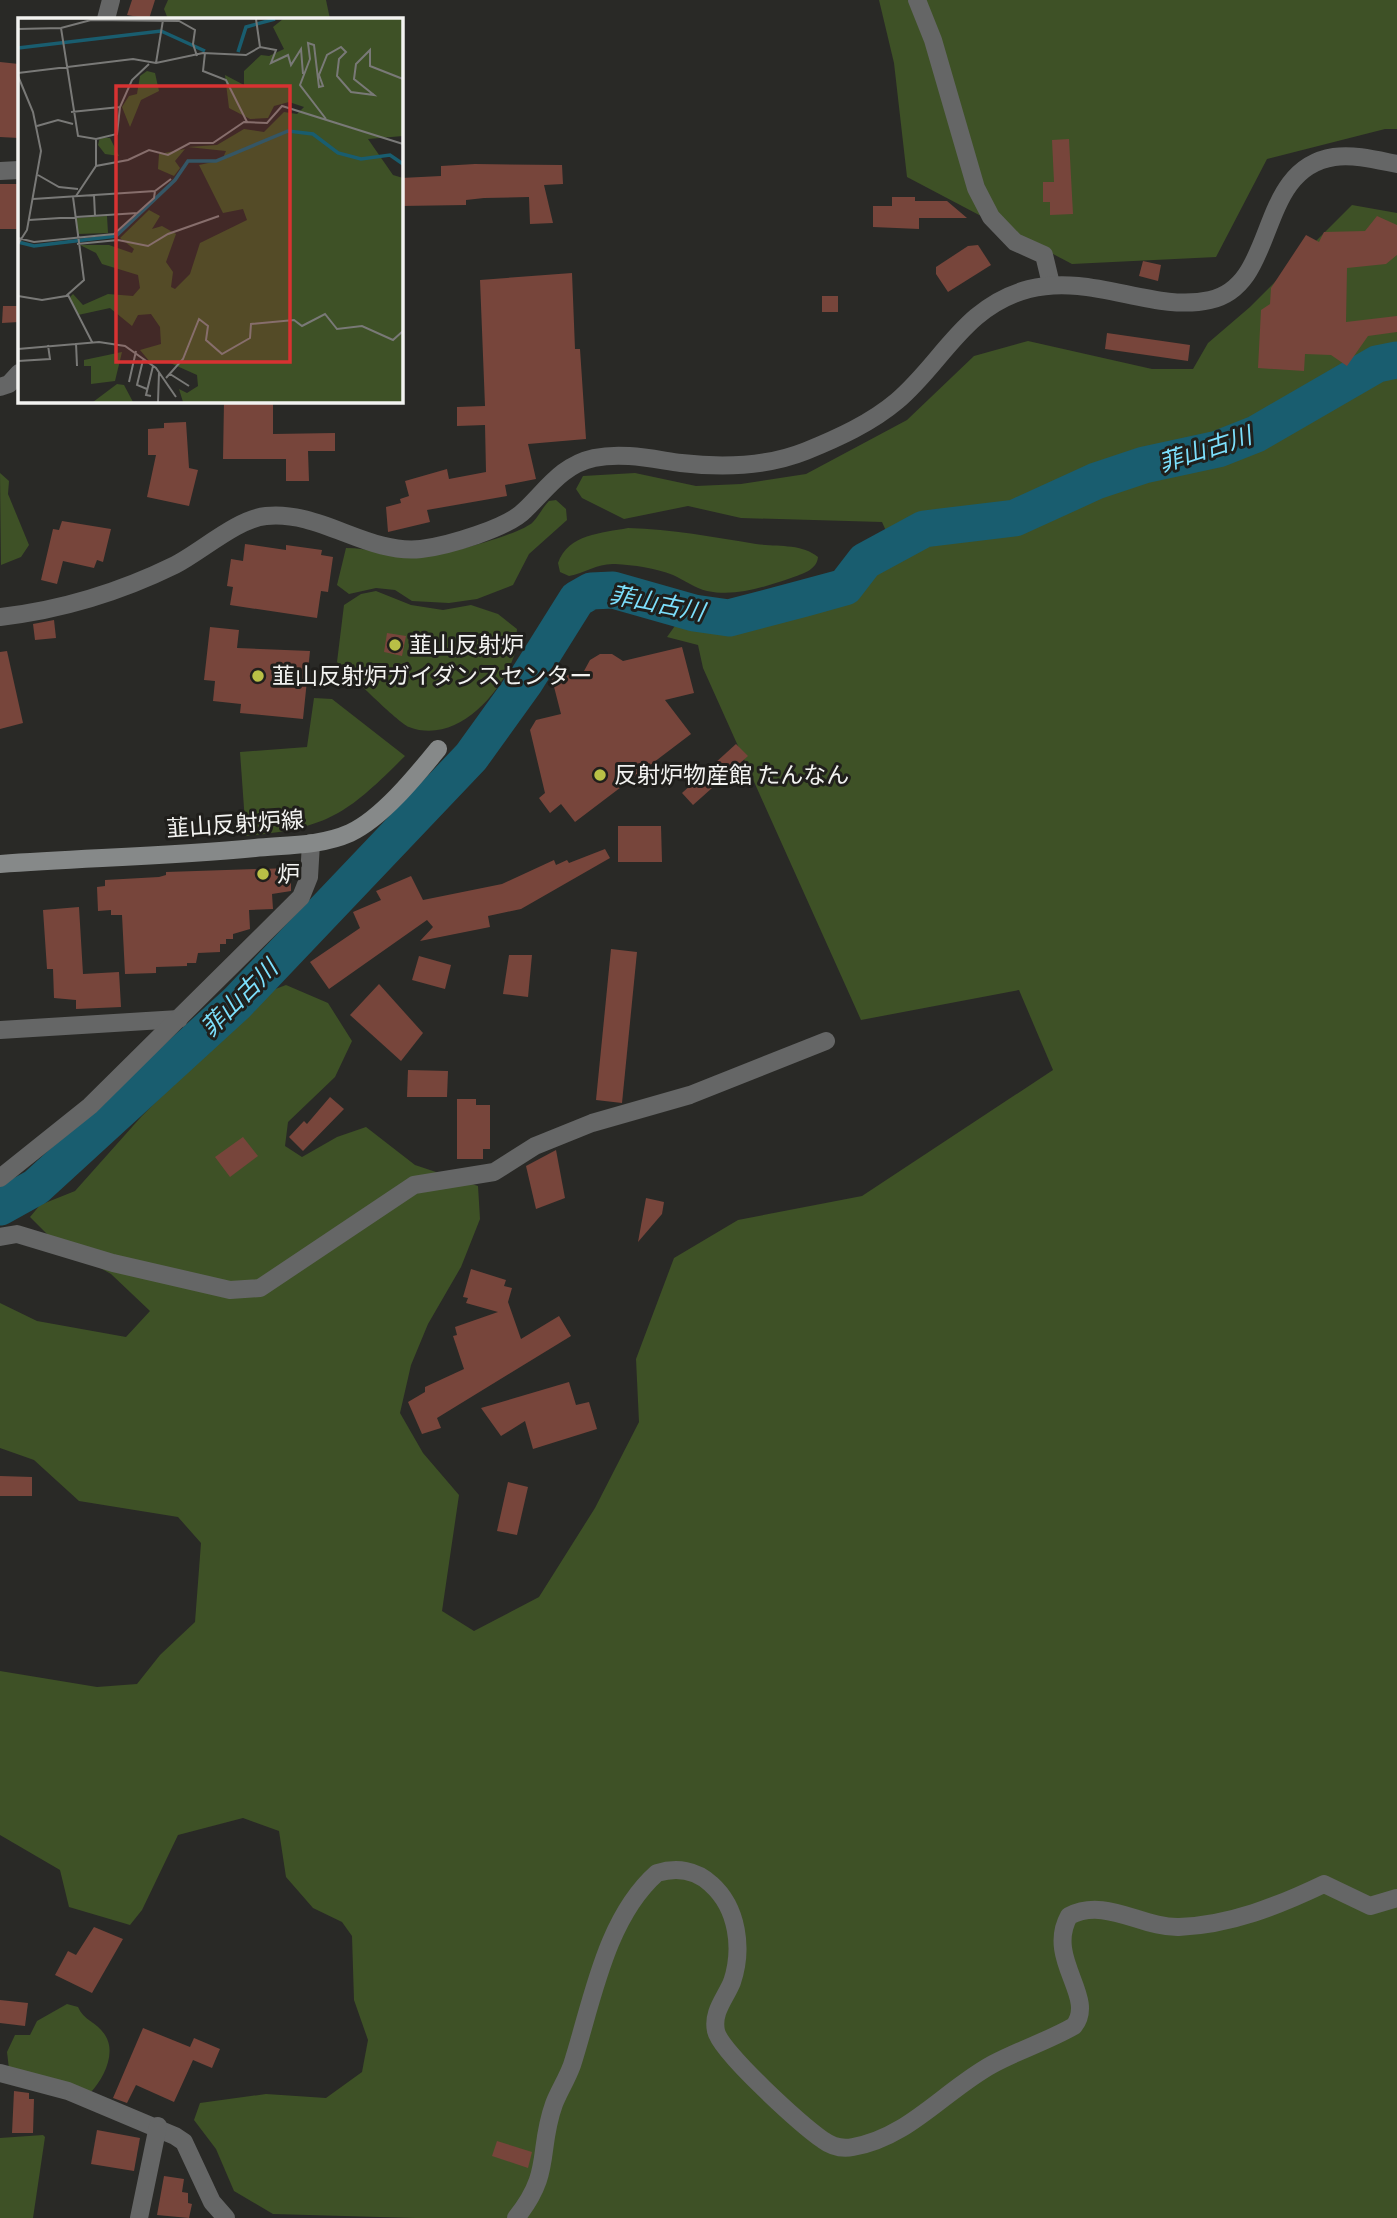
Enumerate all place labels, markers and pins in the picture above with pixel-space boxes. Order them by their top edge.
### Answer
place label: 韮山反射炉 [409,631,524,659]
marker: 韮山反射炉 [387,637,403,653]
place label: 韮山反射炉ガイダンスセンター [272,662,593,690]
marker: 韮山反射炉ガイダンスセンター [250,668,266,684]
place label: 反射炉物産館 たんなん [614,761,849,789]
marker: 反射炉物産館 たんなん [592,767,608,783]
place label: 炉 [277,860,300,888]
marker: 炉 [255,866,271,882]

